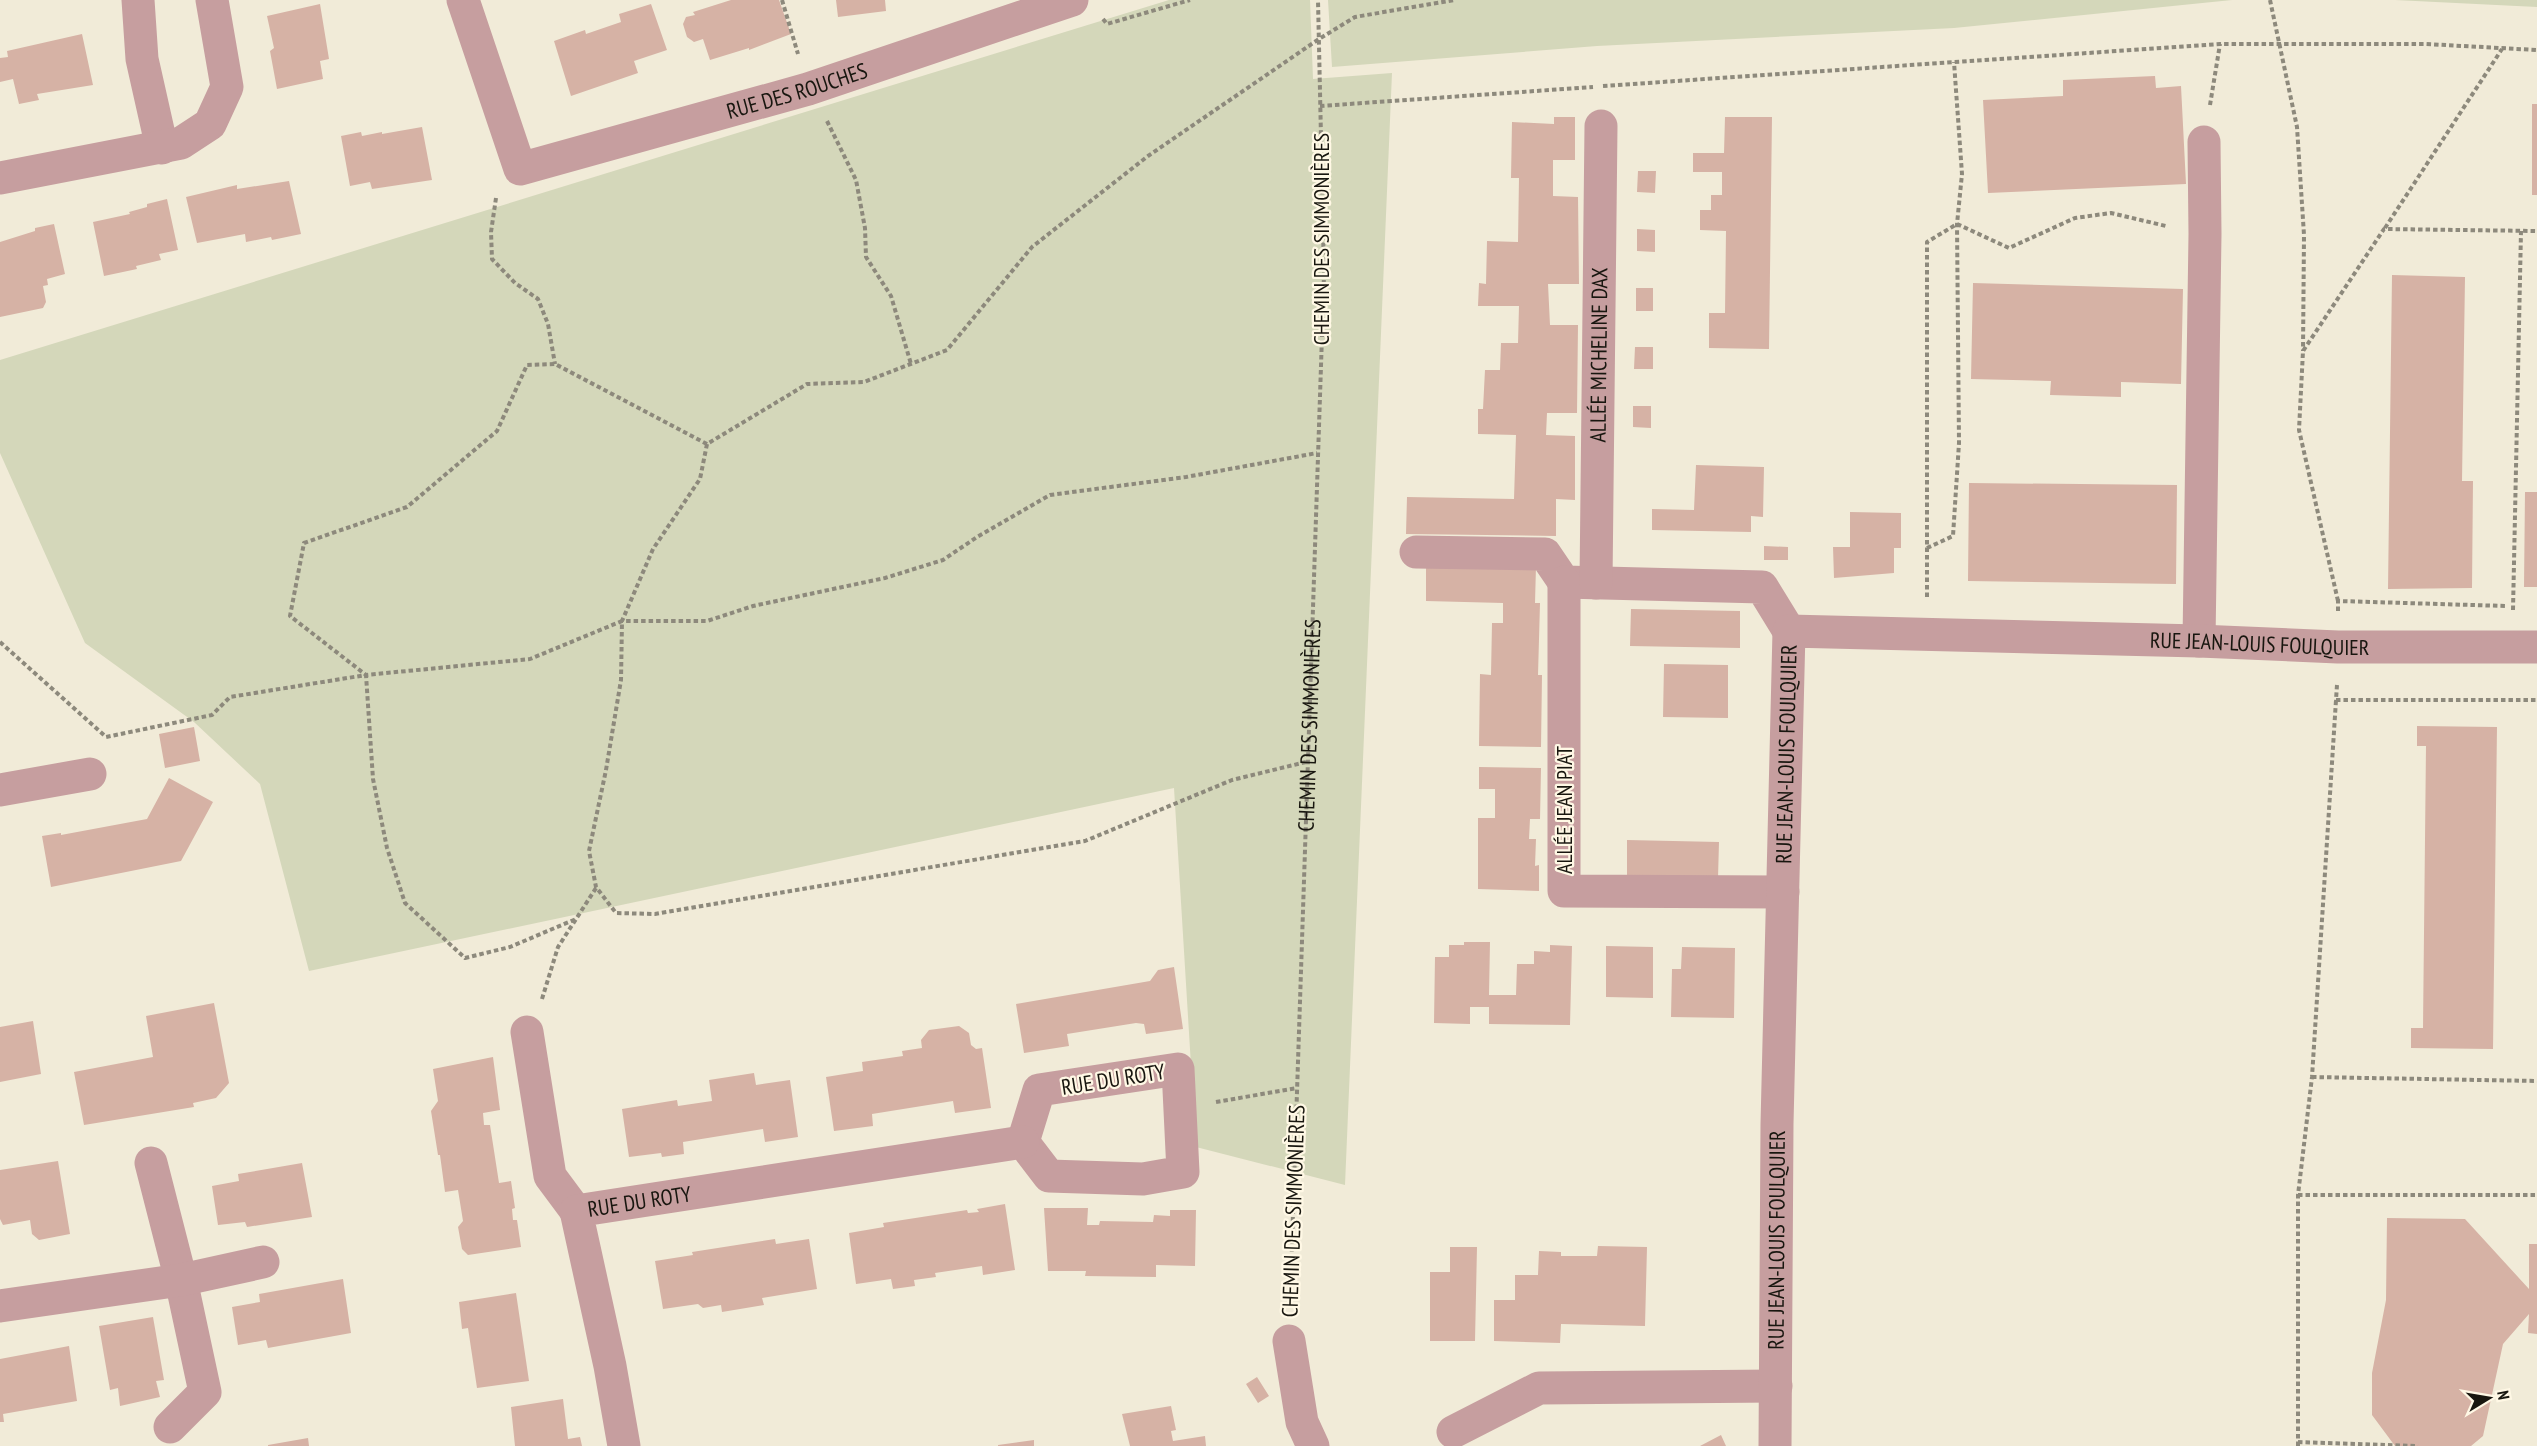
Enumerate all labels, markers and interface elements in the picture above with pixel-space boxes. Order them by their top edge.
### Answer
street label: RUE DES ROUCHES [723,56,871,125]
street label: CHEMIN DES SIMMONIÈRES [1307,133,1335,345]
street label: ALLÉE MICHELINE DAX [1584,267,1613,443]
street label: CHEMIN DES SIMMONIÈRES [1292,619,1327,832]
street label: RUE JEAN-LOUIS FOULQUIER [2150,626,2369,661]
street label: RUE JEAN-LOUIS FOULQUIER [1769,644,1803,864]
street label: ALLÉE JEAN PIAT [1550,746,1578,874]
street label: RUE DU ROTY [1059,1057,1167,1101]
street label: CHEMIN DES SIMMONIÈRES [1275,1104,1311,1318]
street label: RUE JEAN-LOUIS FOULQUIER [1762,1130,1791,1350]
street label: RUE DU ROTY [586,1179,693,1223]
north arrow [2459,1368,2519,1428]
text: N [2493,1389,2514,1401]

